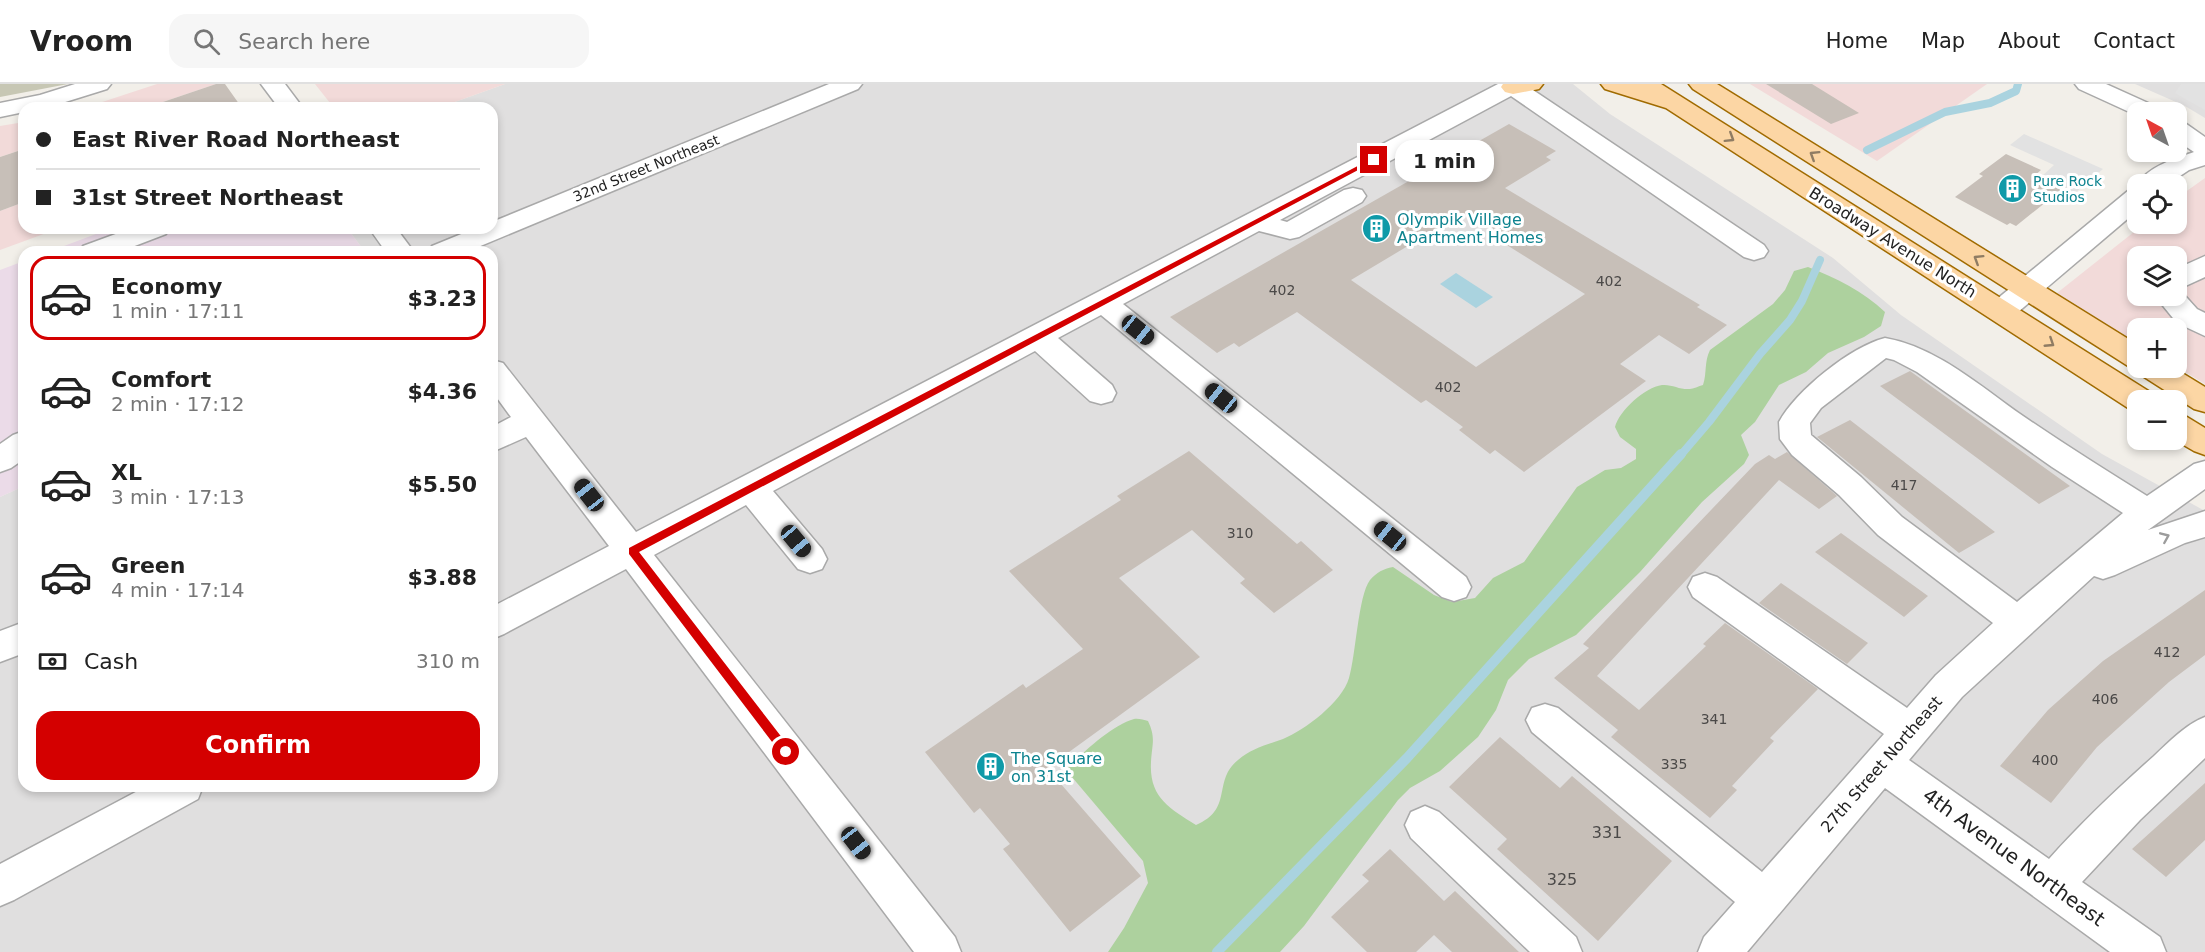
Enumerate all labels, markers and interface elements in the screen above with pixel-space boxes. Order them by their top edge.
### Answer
search box [169,14,589,68]
text: Vroom [30,25,133,58]
icon: search [190,25,223,58]
text: Search here [238,29,370,54]
text: Home [1826,29,1888,53]
text: Map [1921,29,1965,53]
text: About [1998,29,2060,53]
text: Contact [2093,29,2175,53]
north arrow [2127,102,2187,162]
map controls [2127,102,2187,450]
text: East River Road Northeast [72,127,400,152]
street label: 32nd Street Northeast [571,131,722,205]
one-way arrow [1724,131,1734,143]
callout: 1 min [1395,139,1494,181]
route end [1360,146,1387,173]
text: 1 min [1413,149,1476,173]
one-way arrow [1810,150,1820,162]
building icon: Pure Rock Studios [1996,173,2028,205]
place label: Pure Rock Studios [2033,173,2103,205]
button: locate [2127,174,2187,234]
street label: Broadway Avenue North [1806,183,1980,302]
text: 31st Street Northeast [72,185,343,210]
place label: Olympik Village Apartment Homes [1397,210,1543,247]
building icon: Olympik Village Apartment Homes [1360,212,1392,244]
button: layers [2127,246,2187,306]
one-way arrow [1974,255,1984,267]
icon: car [39,271,93,325]
house number: 402 [1596,273,1622,289]
text: Economy [111,274,222,299]
house number: 402 [1269,282,1295,298]
text: $3.23 [407,286,477,311]
text: 1 min · 17:11 [111,299,245,323]
car [1118,312,1158,348]
button: + [2127,318,2187,378]
one-way arrow [2044,335,2054,347]
icon: car [39,364,93,418]
text: Comfort [111,367,211,392]
text: $4.36 [407,379,477,404]
house number: 402 [1435,379,1461,395]
car [1201,380,1241,416]
button: − [2127,390,2187,450]
text: 2 min · 17:12 [111,392,245,416]
icon: car [39,457,93,511]
text: XL [111,460,142,485]
text: $5.50 [407,472,477,497]
car [571,475,607,515]
house number: 417 [1891,477,1917,493]
text: 3 min · 17:13 [111,485,245,509]
car [1370,518,1410,554]
car [778,521,814,561]
house number: 310 [1227,525,1253,541]
one-way arrow [2159,532,2170,544]
icon: car [39,550,93,604]
text: Green [111,553,185,578]
text: $3.88 [407,565,477,590]
text: 4 min · 17:14 [111,578,245,602]
house number: 412 [2154,644,2180,660]
icon: cash [36,645,69,678]
text: Cash [84,649,138,674]
text: 310 m [416,649,480,673]
house number: 406 [2092,691,2118,707]
street label: 27th Street Northeast [1817,692,1946,836]
button: Confirm [36,711,480,780]
house number: 341 [1701,711,1727,727]
route start [772,738,799,765]
place label: The Square on 31st [1010,749,1102,786]
building icon: The Square on 31st [974,751,1006,783]
house number: 400 [2032,752,2058,768]
house number: 335 [1661,756,1687,772]
street label: 4th Avenue Northeast [1918,783,2110,931]
car [838,823,874,863]
house number: 331 [1592,823,1622,842]
house number: 325 [1547,870,1577,889]

